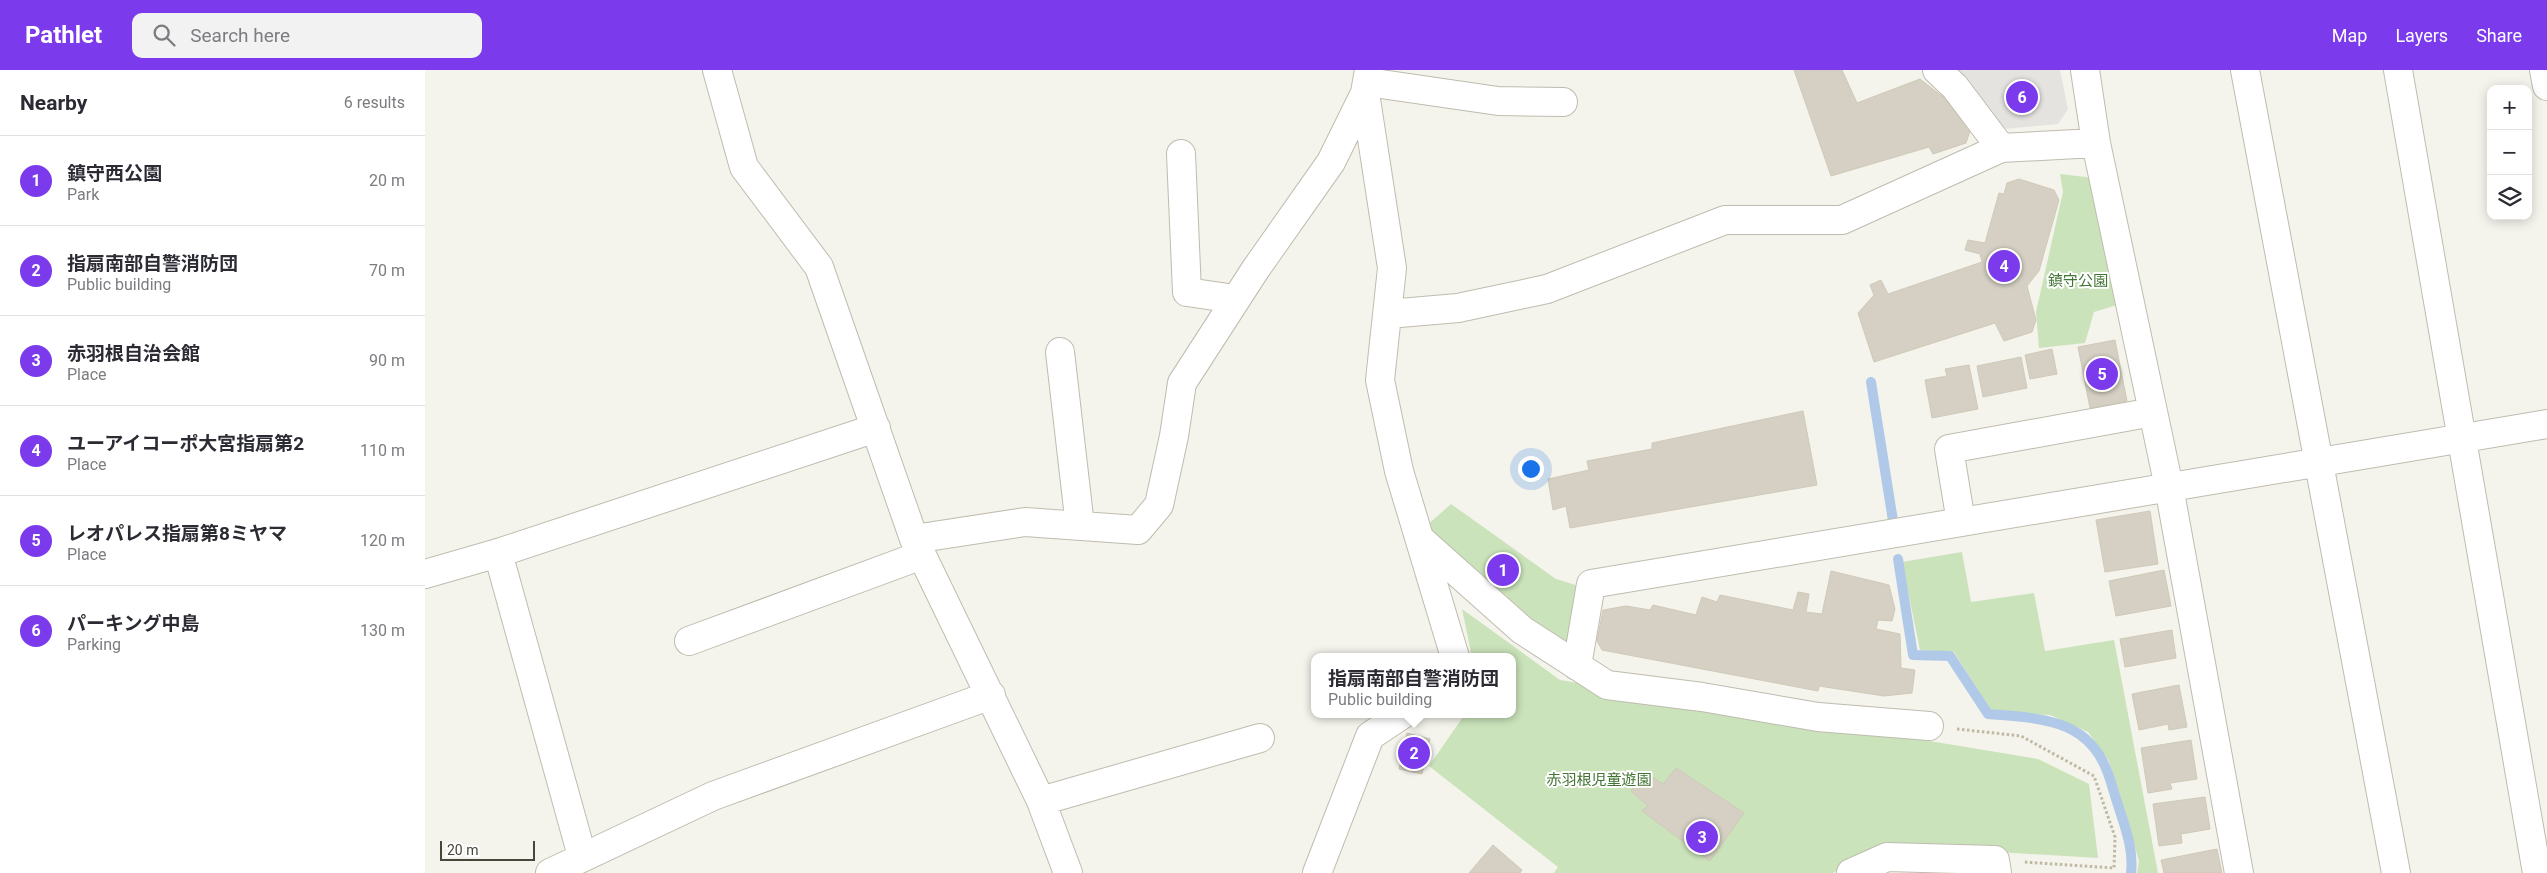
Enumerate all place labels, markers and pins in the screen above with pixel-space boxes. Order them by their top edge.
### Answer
pin: 6 [2006,78,2038,116]
pin: 4 [1988,247,2020,285]
pin: 5 [2086,355,2118,393]
pin: 1 [1487,551,1519,589]
pin: 2 [1398,734,1430,772]
pin: 3 [1686,818,1718,856]

